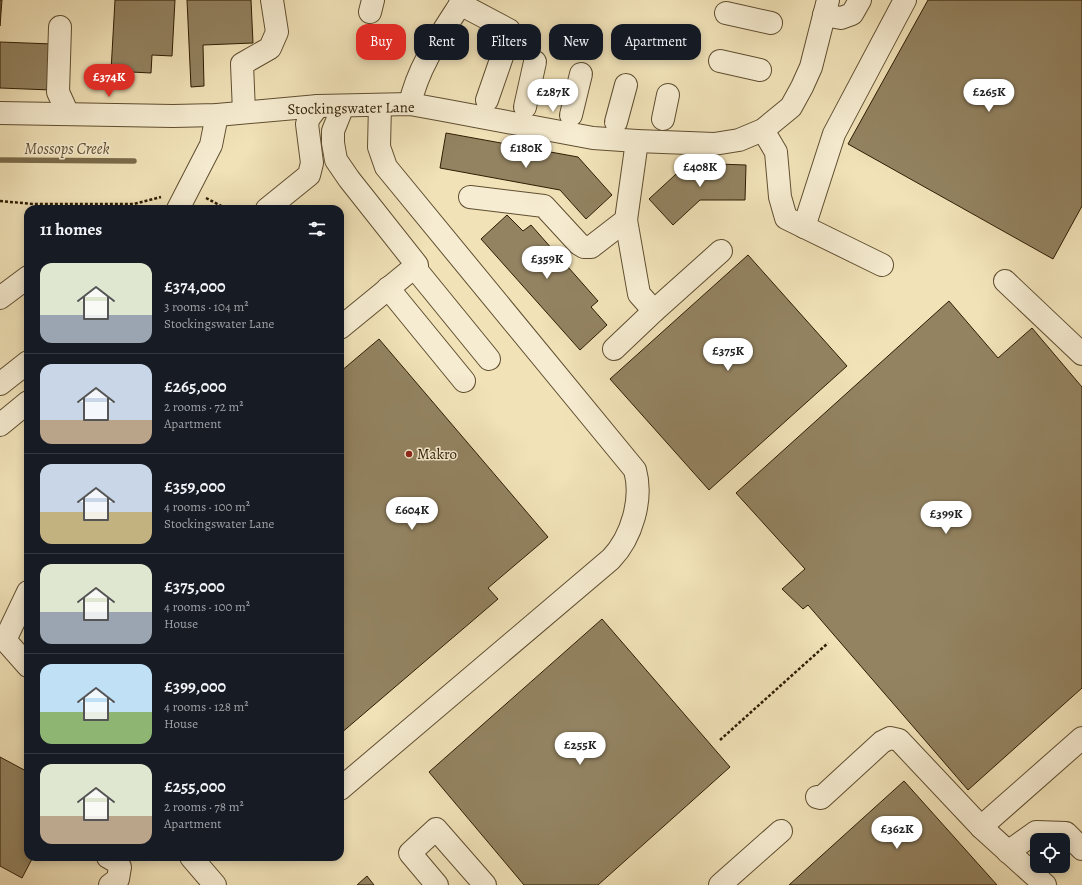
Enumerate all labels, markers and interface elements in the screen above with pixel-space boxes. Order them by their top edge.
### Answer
chip: Buy [356,24,406,60]
chip: Rent [414,24,469,60]
chip: Filters [477,24,541,60]
chip: New [549,24,603,60]
chip: Apartment [611,24,701,60]
pin: £374K [81,64,137,98]
text: £374K [93,68,125,85]
pin: £287K [525,79,581,113]
pin: £265K [961,79,1017,113]
text: £287K [536,83,570,100]
text: £265K [972,83,1006,100]
street label: Stockingswater Lane [287,97,415,119]
pin: £180K [498,135,554,169]
water label: Mossops Creek [24,138,110,160]
text: £180K [510,139,542,156]
pin: £408K [672,154,728,188]
text: £408K [683,158,717,175]
text: 11 homes [40,218,102,241]
icon: filters [306,218,328,240]
pin: £359K [519,246,575,280]
text: £359K [531,250,563,267]
text: £374,000 [164,275,226,298]
icon: home [72,279,120,327]
text: 3 rooms · 104 m² [164,298,248,315]
text: Stockingswater Lane [164,315,274,332]
pin: £375K [700,338,756,372]
text: £375K [712,342,744,359]
text: £265,000 [164,375,226,398]
icon: home [72,380,120,428]
text: 2 rooms · 72 m² [164,398,244,415]
text: Apartment [164,415,222,432]
place label: Makro [417,444,457,464]
marker: Makro [404,449,414,459]
text: £359,000 [164,475,226,498]
icon: home [72,480,120,528]
pin: £604K [384,497,440,531]
text: 4 rooms · 100 m² [164,498,250,515]
text: £604K [395,501,429,518]
pin: £399K [918,501,974,535]
text: £399K [930,505,962,522]
text: Stockingswater Lane [164,515,274,532]
text: £375,000 [164,575,225,598]
icon: home [72,580,120,628]
text: 4 rooms · 100 m² [164,598,250,615]
text: House [164,615,198,632]
text: £399,000 [164,675,226,698]
icon: home [72,680,120,728]
text: 4 rooms · 128 m² [164,698,249,715]
text: House [164,715,198,732]
pin: £255K [552,732,608,766]
text: £255K [564,736,596,753]
text: £255,000 [164,775,226,798]
icon: home [72,780,120,828]
text: 2 rooms · 78 m² [164,798,244,815]
text: Apartment [164,815,222,832]
pin: £362K [869,816,925,850]
text: £362K [880,820,914,837]
map controls [1030,833,1070,873]
button: locate [1030,833,1070,873]

